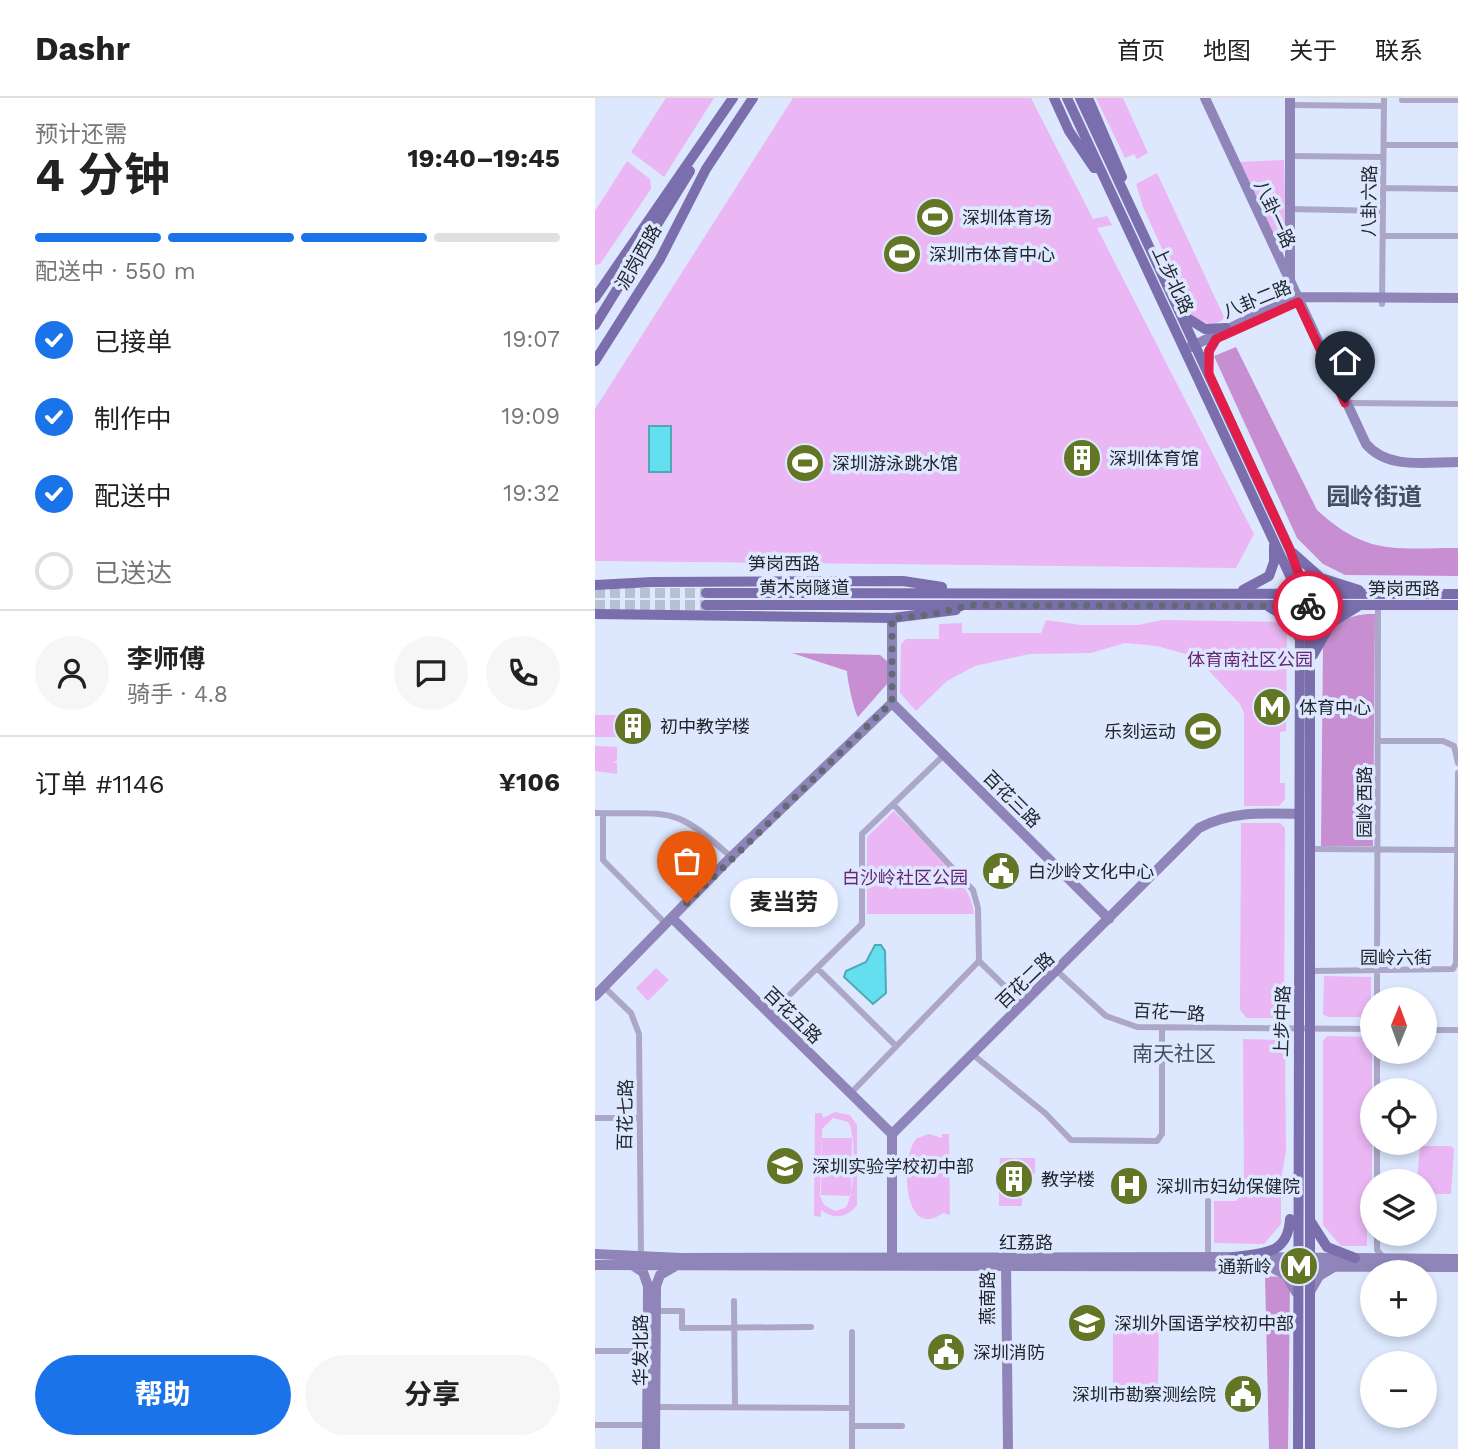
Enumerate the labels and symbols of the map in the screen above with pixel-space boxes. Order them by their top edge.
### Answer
street label: 八卦六路 [1358,165,1380,237]
street label: 八卦一路 [1250,177,1300,251]
sports icon: 深圳体育场 [914,196,956,238]
place label: 深圳体育场 [962,207,1052,228]
street label: 泥岗西路 [611,221,665,293]
sports icon: 深圳市体育中心 [881,233,923,275]
street label: 上步北路 [1148,243,1198,317]
place label: 深圳市体育中心 [929,244,1055,265]
street label: 八卦二路 [1220,276,1294,322]
pin [1315,331,1375,403]
building icon: 深圳体育馆 [1061,437,1103,479]
sports icon: 深圳游泳跳水馆 [784,442,826,484]
place label: 深圳体育馆 [1109,448,1199,469]
place label: 深圳游泳跳水馆 [832,453,958,474]
district label: 园岭街道 [1326,483,1422,511]
street label: 笋岗西路 [748,553,820,574]
courier [1273,571,1343,641]
street label: 黄木岗隧道 [759,577,849,598]
street label: 笋岗西路 [1368,578,1440,599]
park label: 体育南社区公园 [1187,649,1313,670]
metro station icon: 体育中心 [1251,686,1293,728]
place label: 体育中心 [1299,697,1371,718]
building icon: 初中教学楼 [612,705,654,747]
sports icon: 乐刻运动 [1182,710,1224,752]
place label: 初中教学楼 [660,716,750,737]
place label: 乐刻运动 [1104,721,1176,742]
street label: 百花三路 [979,766,1045,832]
street label: 园岭西路 [1354,766,1375,838]
pin [657,831,717,903]
public building icon: 白沙岭文化中心 [980,850,1022,892]
place label: 白沙岭文化中心 [1028,861,1154,882]
park label: 白沙岭社区公园 [842,867,968,888]
callout: 麦当劳 [729,878,837,928]
street label: 百花二路 [992,947,1058,1013]
street label: 园岭六街 [1360,947,1432,968]
street label: 百花五路 [760,982,826,1048]
street label: 上步中路 [1270,985,1294,1057]
north arrow [1360,987,1437,1064]
street label: 百花一路 [1132,1000,1206,1024]
district label: 南天社区 [1132,1041,1216,1066]
street label: 百花七路 [614,1079,636,1151]
school or university icon: 深圳实验学校初中部 [764,1145,806,1187]
place label: 深圳实验学校初中部 [812,1156,974,1177]
building icon: 教学楼 [993,1158,1035,1200]
hospital icon: 深圳市妇幼保健院 [1108,1165,1150,1207]
place label: 教学楼 [1041,1169,1095,1190]
place label: 深圳市妇幼保健院 [1156,1176,1300,1197]
street label: 红荔路 [999,1232,1053,1253]
metro station icon: 通新岭 [1278,1245,1320,1287]
place label: 通新岭 [1218,1256,1272,1277]
street label: 燕南路 [977,1271,998,1325]
school or university icon: 深圳外国语学校初中部 [1066,1302,1108,1344]
place label: 深圳外国语学校初中部 [1114,1313,1294,1334]
street label: 华发北路 [630,1314,651,1386]
public building icon: 深圳消防 [925,1331,967,1373]
place label: 深圳消防 [973,1342,1045,1363]
public building icon: 深圳市勘察测绘院 [1222,1373,1264,1415]
place label: 深圳市勘察测绘院 [1072,1384,1216,1405]

